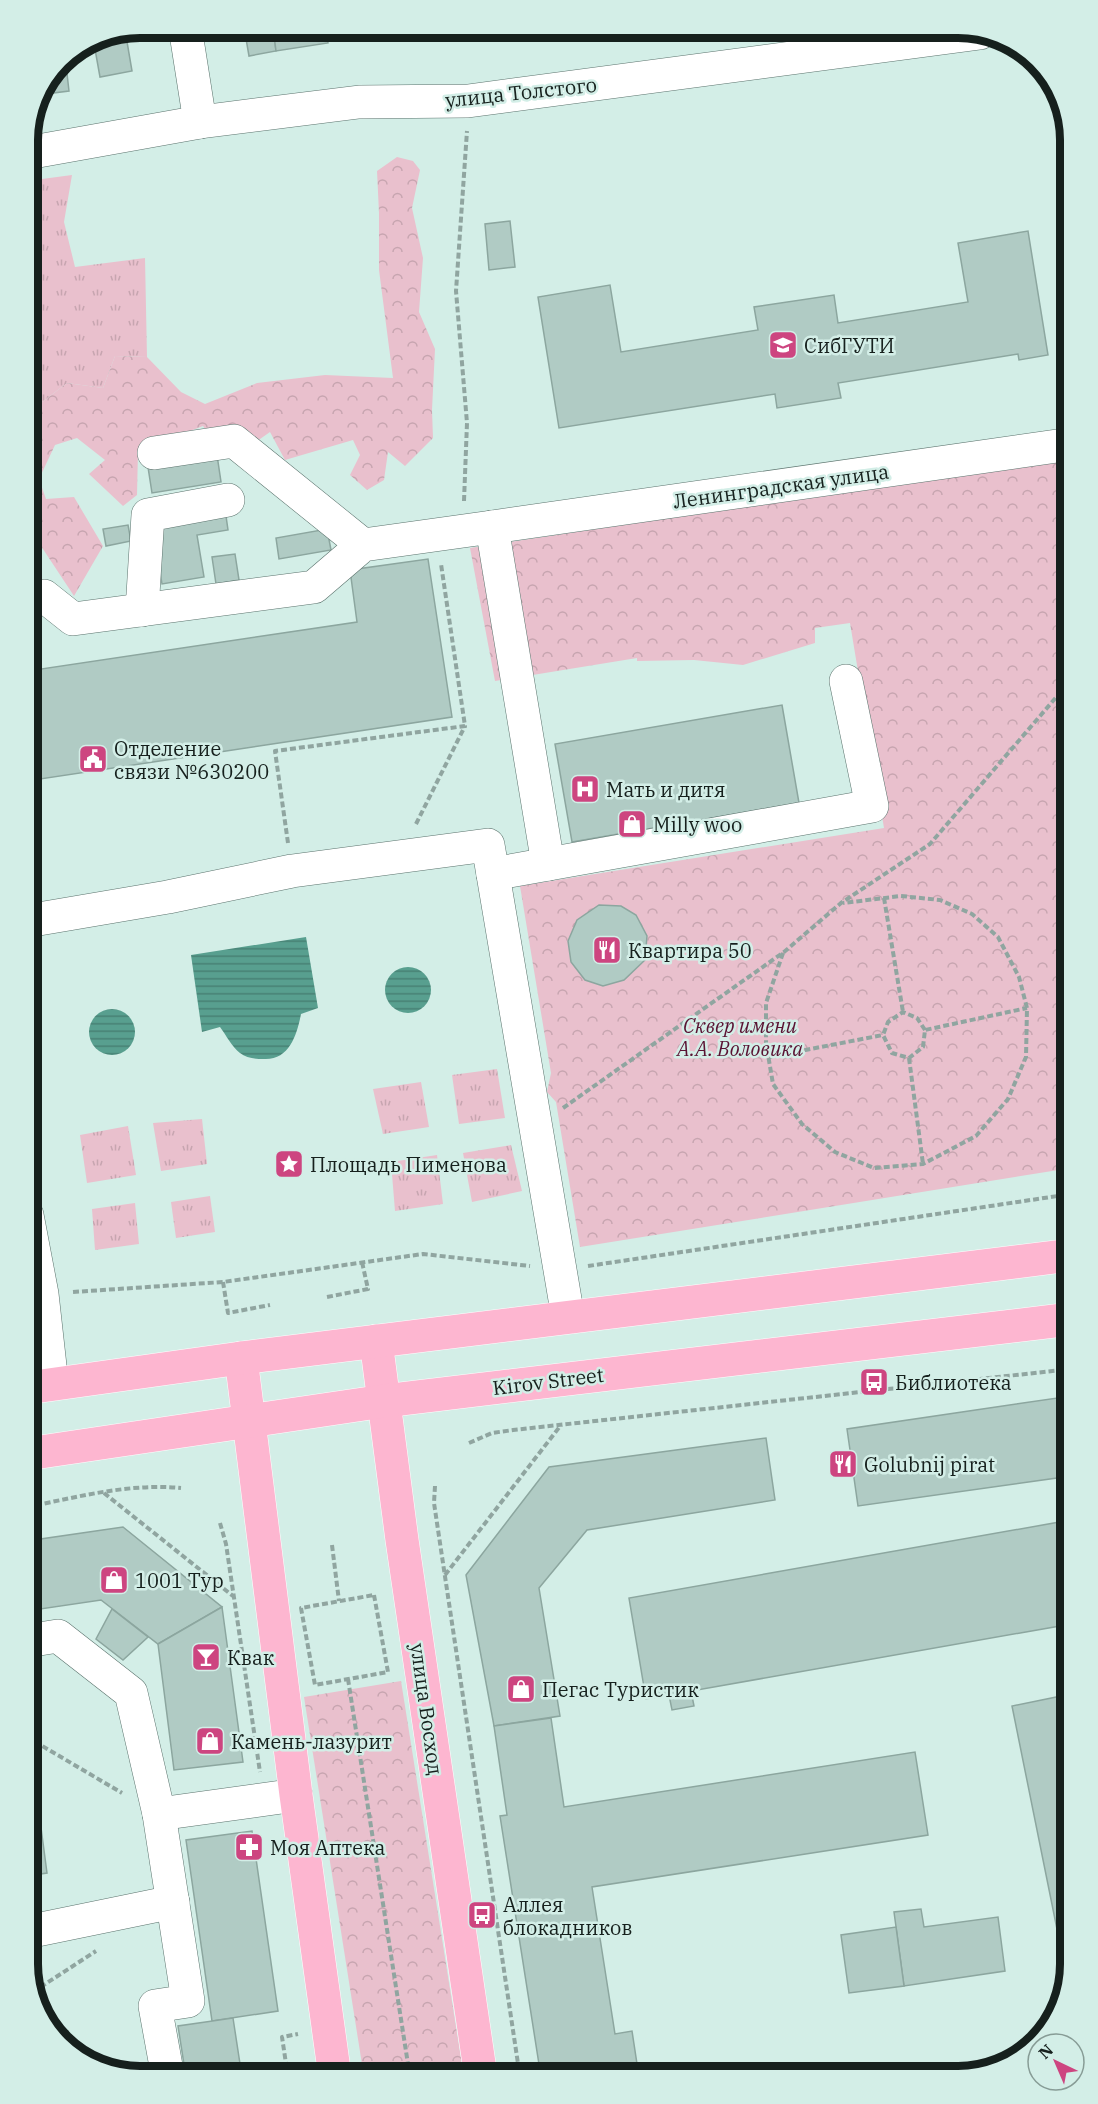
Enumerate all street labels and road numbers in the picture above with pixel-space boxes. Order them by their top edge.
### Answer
street label: улица Толстого [444,71,598,113]
street label: Ленинградская улица [671,457,891,515]
street label: Kirov Street [491,1361,605,1401]
street label: улица Восход [404,1641,450,1777]

